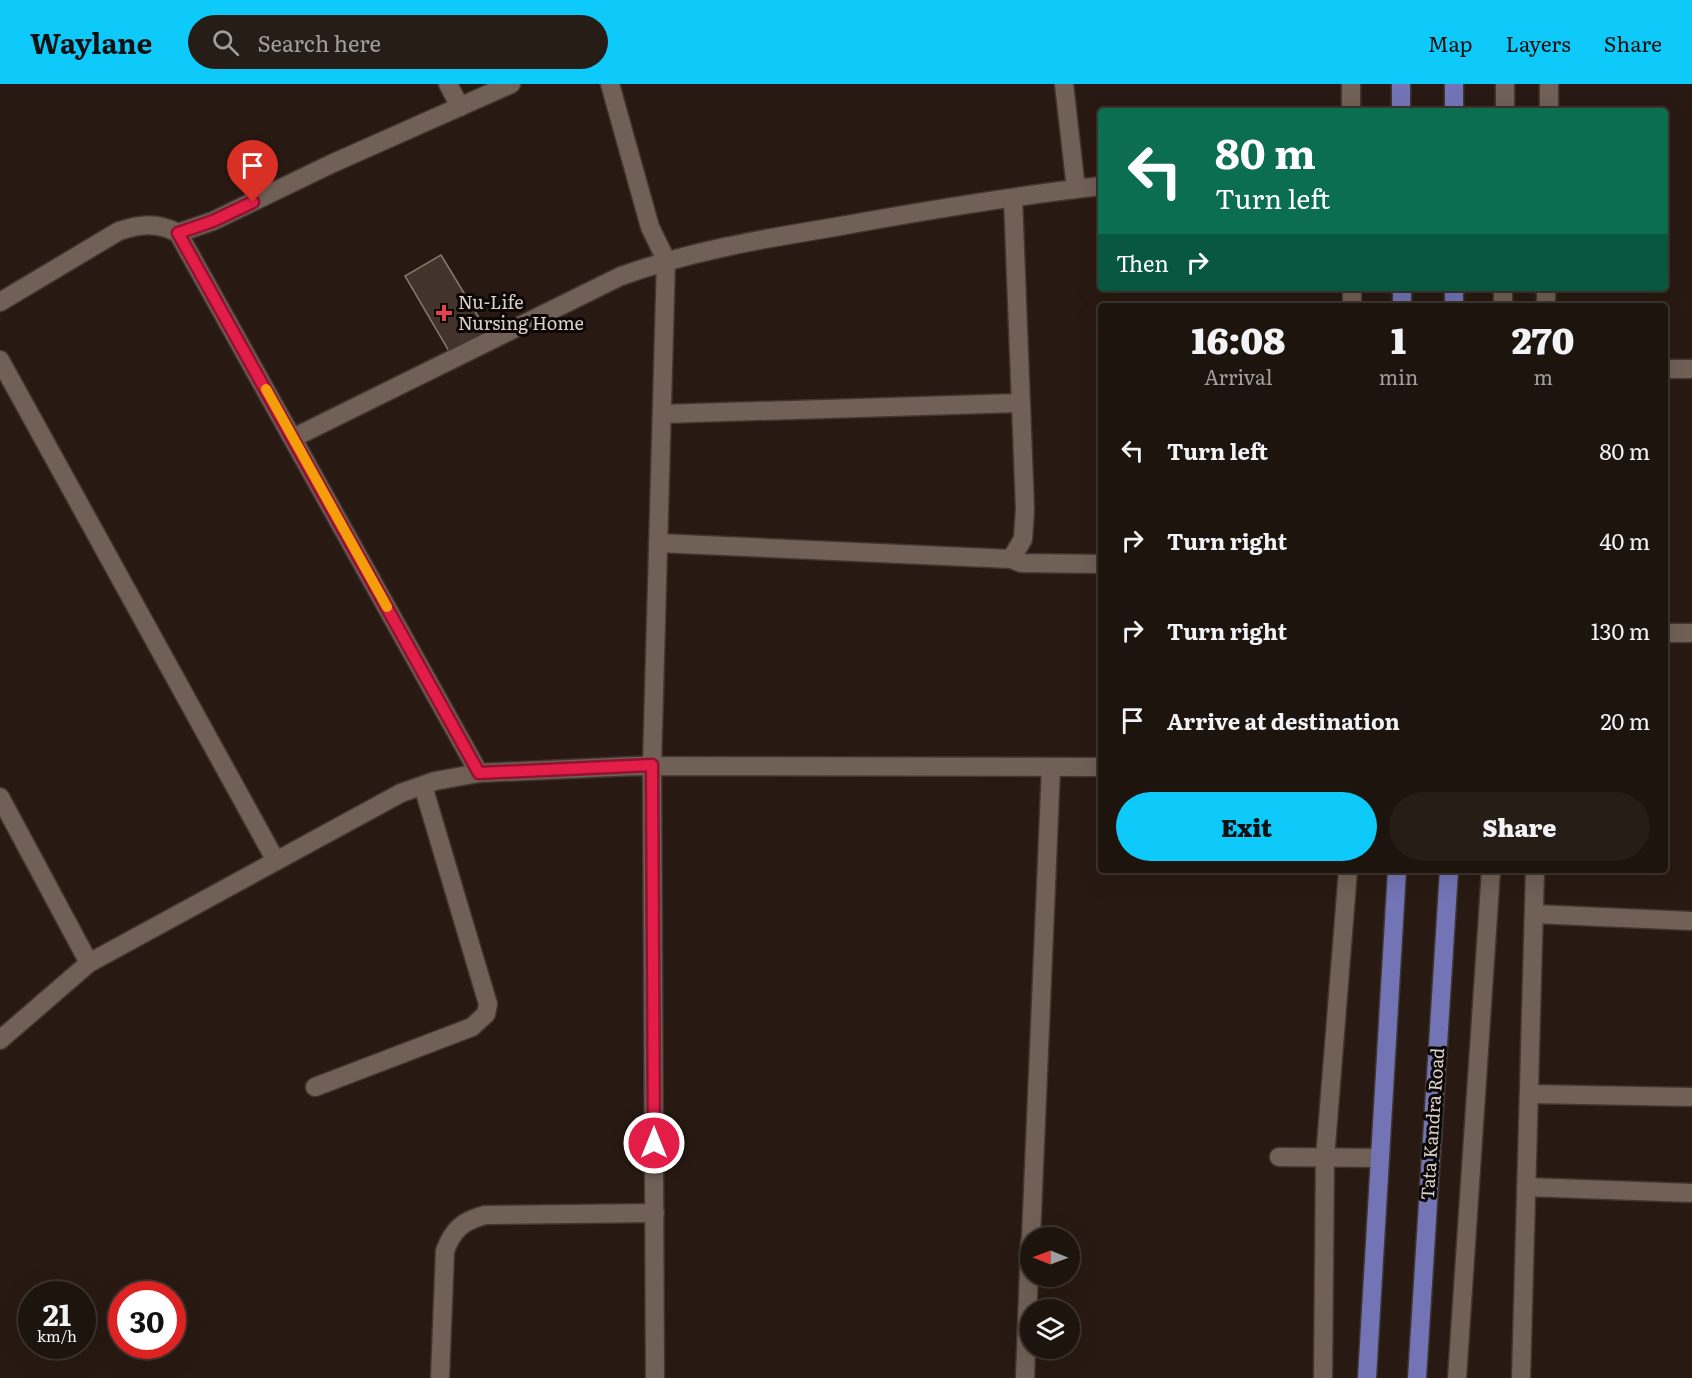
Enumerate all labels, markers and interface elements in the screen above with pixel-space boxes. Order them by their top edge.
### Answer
search box [188,15,608,69]
text: Waylane [30,21,152,63]
icon: search [209,26,242,59]
text: Search here [257,26,381,59]
text: Map [1428,27,1473,58]
text: Layers [1506,27,1571,58]
text: Share [1604,27,1662,58]
text: 80 m [1215,120,1316,182]
icon: left [1116,132,1194,210]
pin [227,140,278,202]
icon: arrive [236,149,269,182]
text: Turn left [1215,177,1330,217]
text: Then [1116,246,1169,279]
icon: right [1181,246,1214,279]
place label: Nu-Life Nursing Home [458,288,584,336]
marker: Nu-Life Nursing Home [435,304,453,322]
text: 16:08 [1192,312,1285,365]
text: 1 [1391,312,1406,365]
text: 270 [1512,312,1574,365]
text: Arrival [1204,361,1273,391]
text: min [1379,361,1418,391]
text: m [1533,361,1553,391]
icon: left [1116,434,1149,467]
text: Turn left [1167,434,1268,467]
text: 80 m [1599,434,1650,467]
icon: right [1116,524,1149,557]
text: Turn right [1167,524,1287,557]
text: 40 m [1599,524,1650,557]
icon: right [1116,614,1149,647]
text: Turn right [1167,614,1287,647]
text: 130 m [1591,614,1650,647]
icon: arrive [1116,704,1149,737]
text: Arrive at destination [1167,704,1400,737]
text: 20 m [1600,704,1650,737]
button: Exit [1116,792,1377,861]
button: Share [1389,792,1650,861]
street label: Tata Kandra Road [1413,1047,1450,1201]
position arrow [622,1111,686,1175]
north arrow [1020,1227,1080,1287]
map controls [1020,1227,1080,1359]
speed limit sign: 30 [108,1281,186,1359]
text: 21 [43,1291,71,1335]
button: layers [1020,1299,1080,1359]
text: km/h [37,1324,77,1347]

